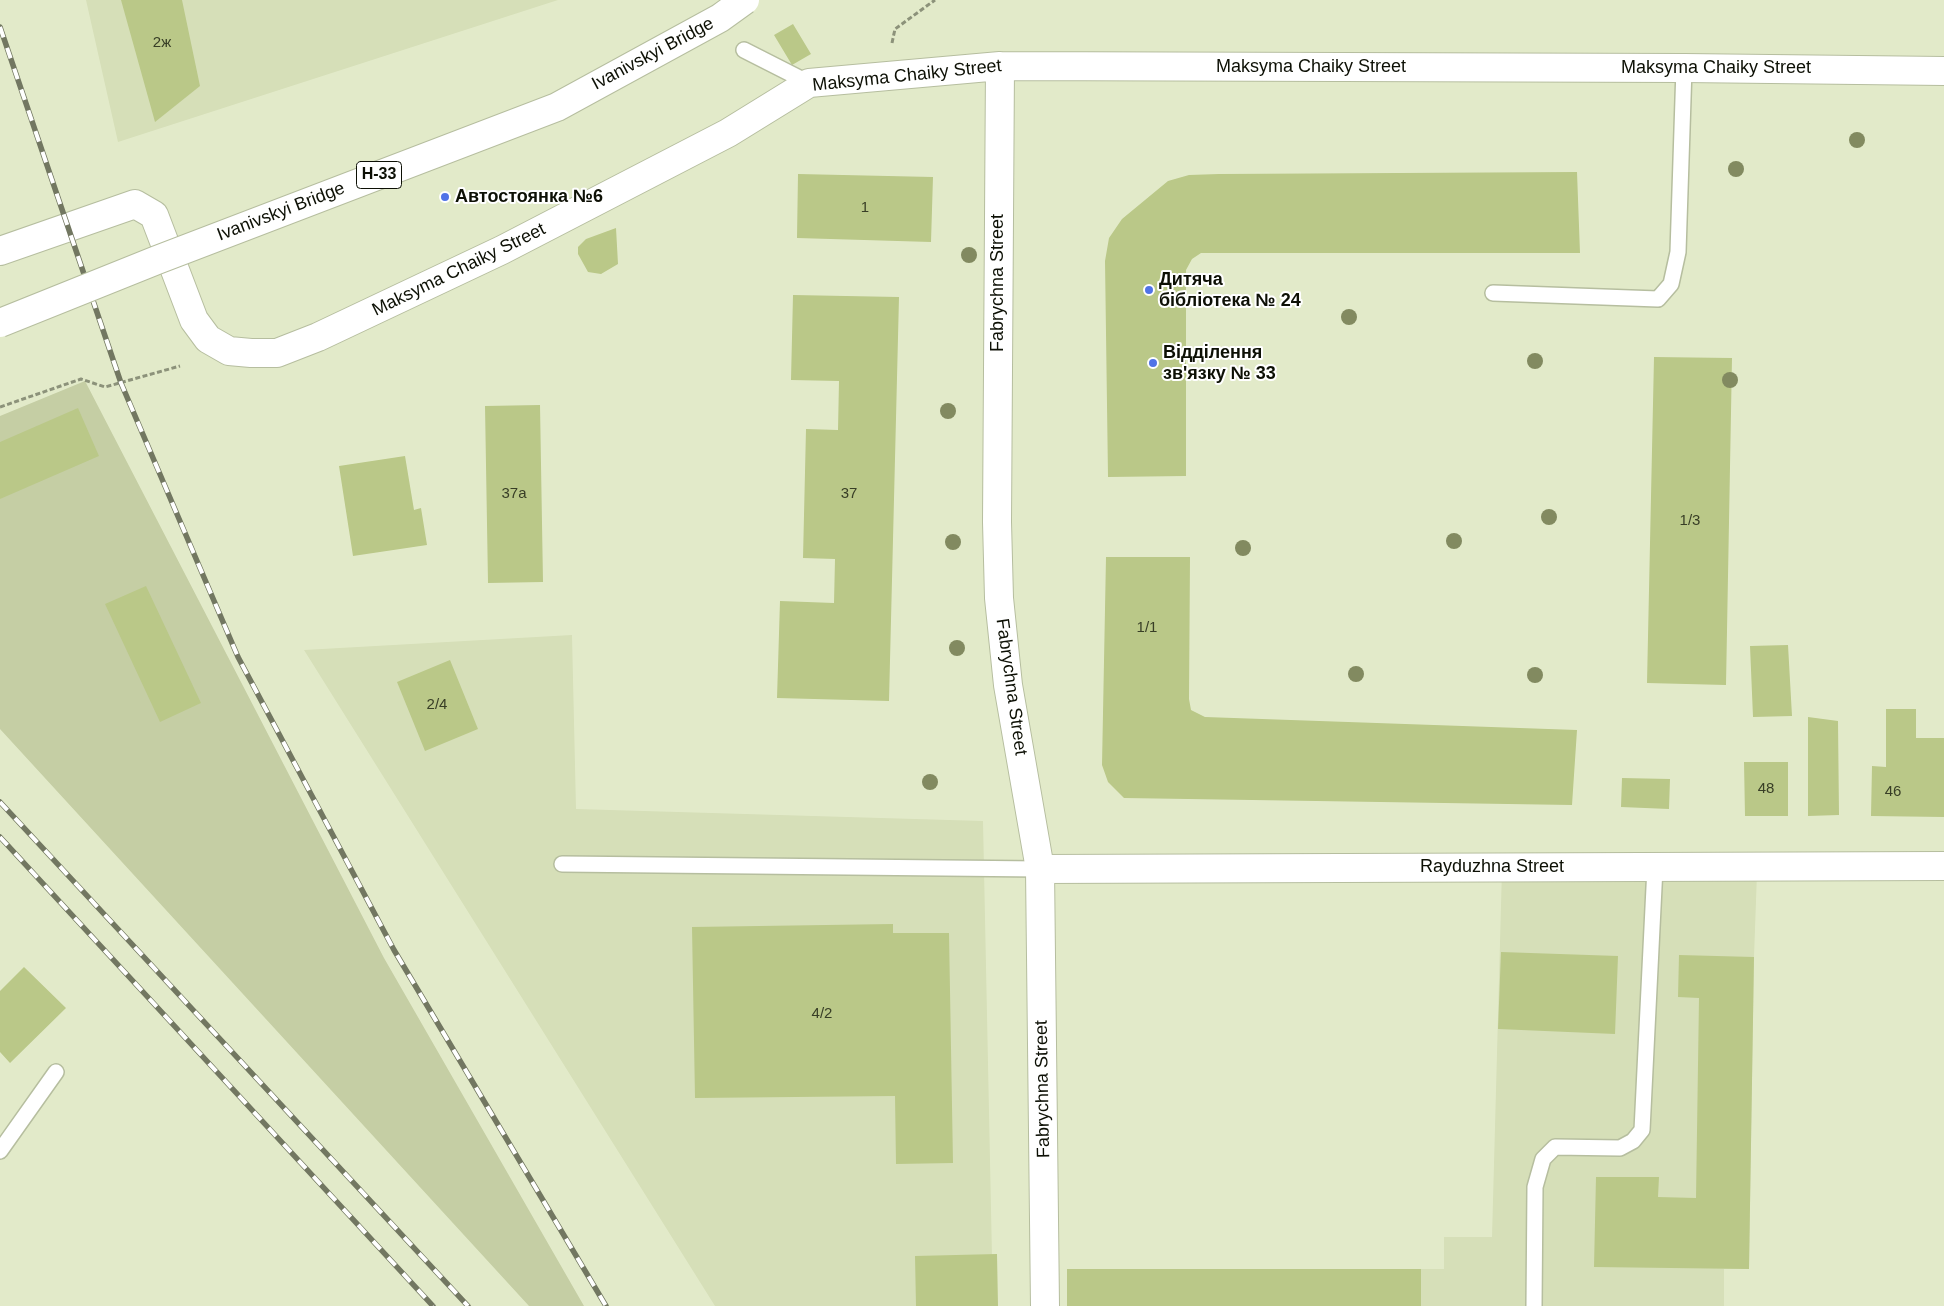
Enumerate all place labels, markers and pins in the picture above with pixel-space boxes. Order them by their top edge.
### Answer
place label: Автостоянка №6 [455,186,603,208]
marker: Автостоянка №6 [439,191,451,203]
place label: Дитяча бібліотека № 24 [1159,269,1301,312]
marker: Дитяча бібліотека № 24 [1143,284,1155,296]
place label: Відділення зв'язку № 33 [1163,342,1276,384]
marker: Відділення зв'язку № 33 [1147,357,1159,369]

